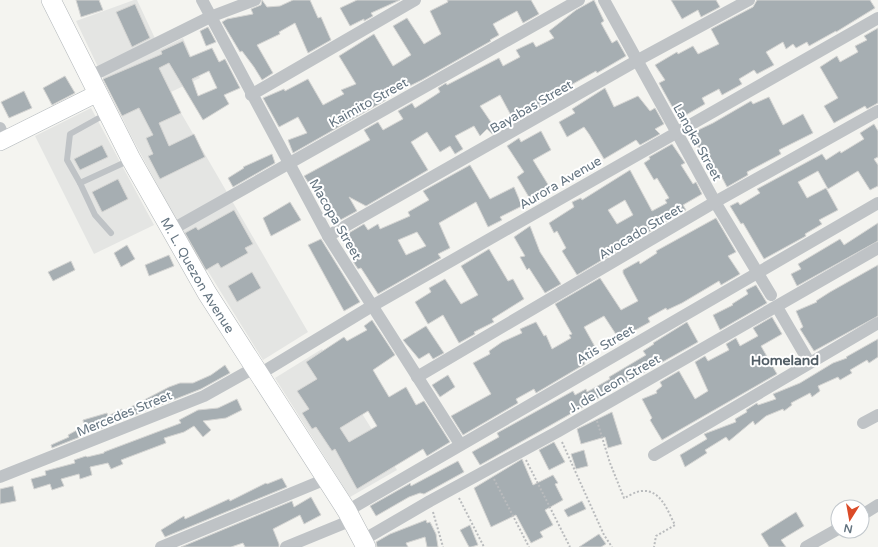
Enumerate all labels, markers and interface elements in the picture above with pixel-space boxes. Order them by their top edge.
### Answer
street label: Kaimito Street [326,75,411,131]
street label: Bayabas Street [487,77,576,137]
street label: Langka Street [669,101,725,184]
street label: Aurora Avenue [517,153,604,213]
street label: Macopa Street [306,176,365,263]
street label: Avocado Street [596,201,685,263]
street label: M. L. Quezon Avenue [157,215,238,336]
street label: Atis Street [574,322,637,368]
street label: J. de Leon Street [566,351,663,417]
district label: Homeland [751,352,819,369]
street label: Mercedes Street [75,388,174,440]
north arrow [830,499,870,539]
text: N [843,521,854,536]

